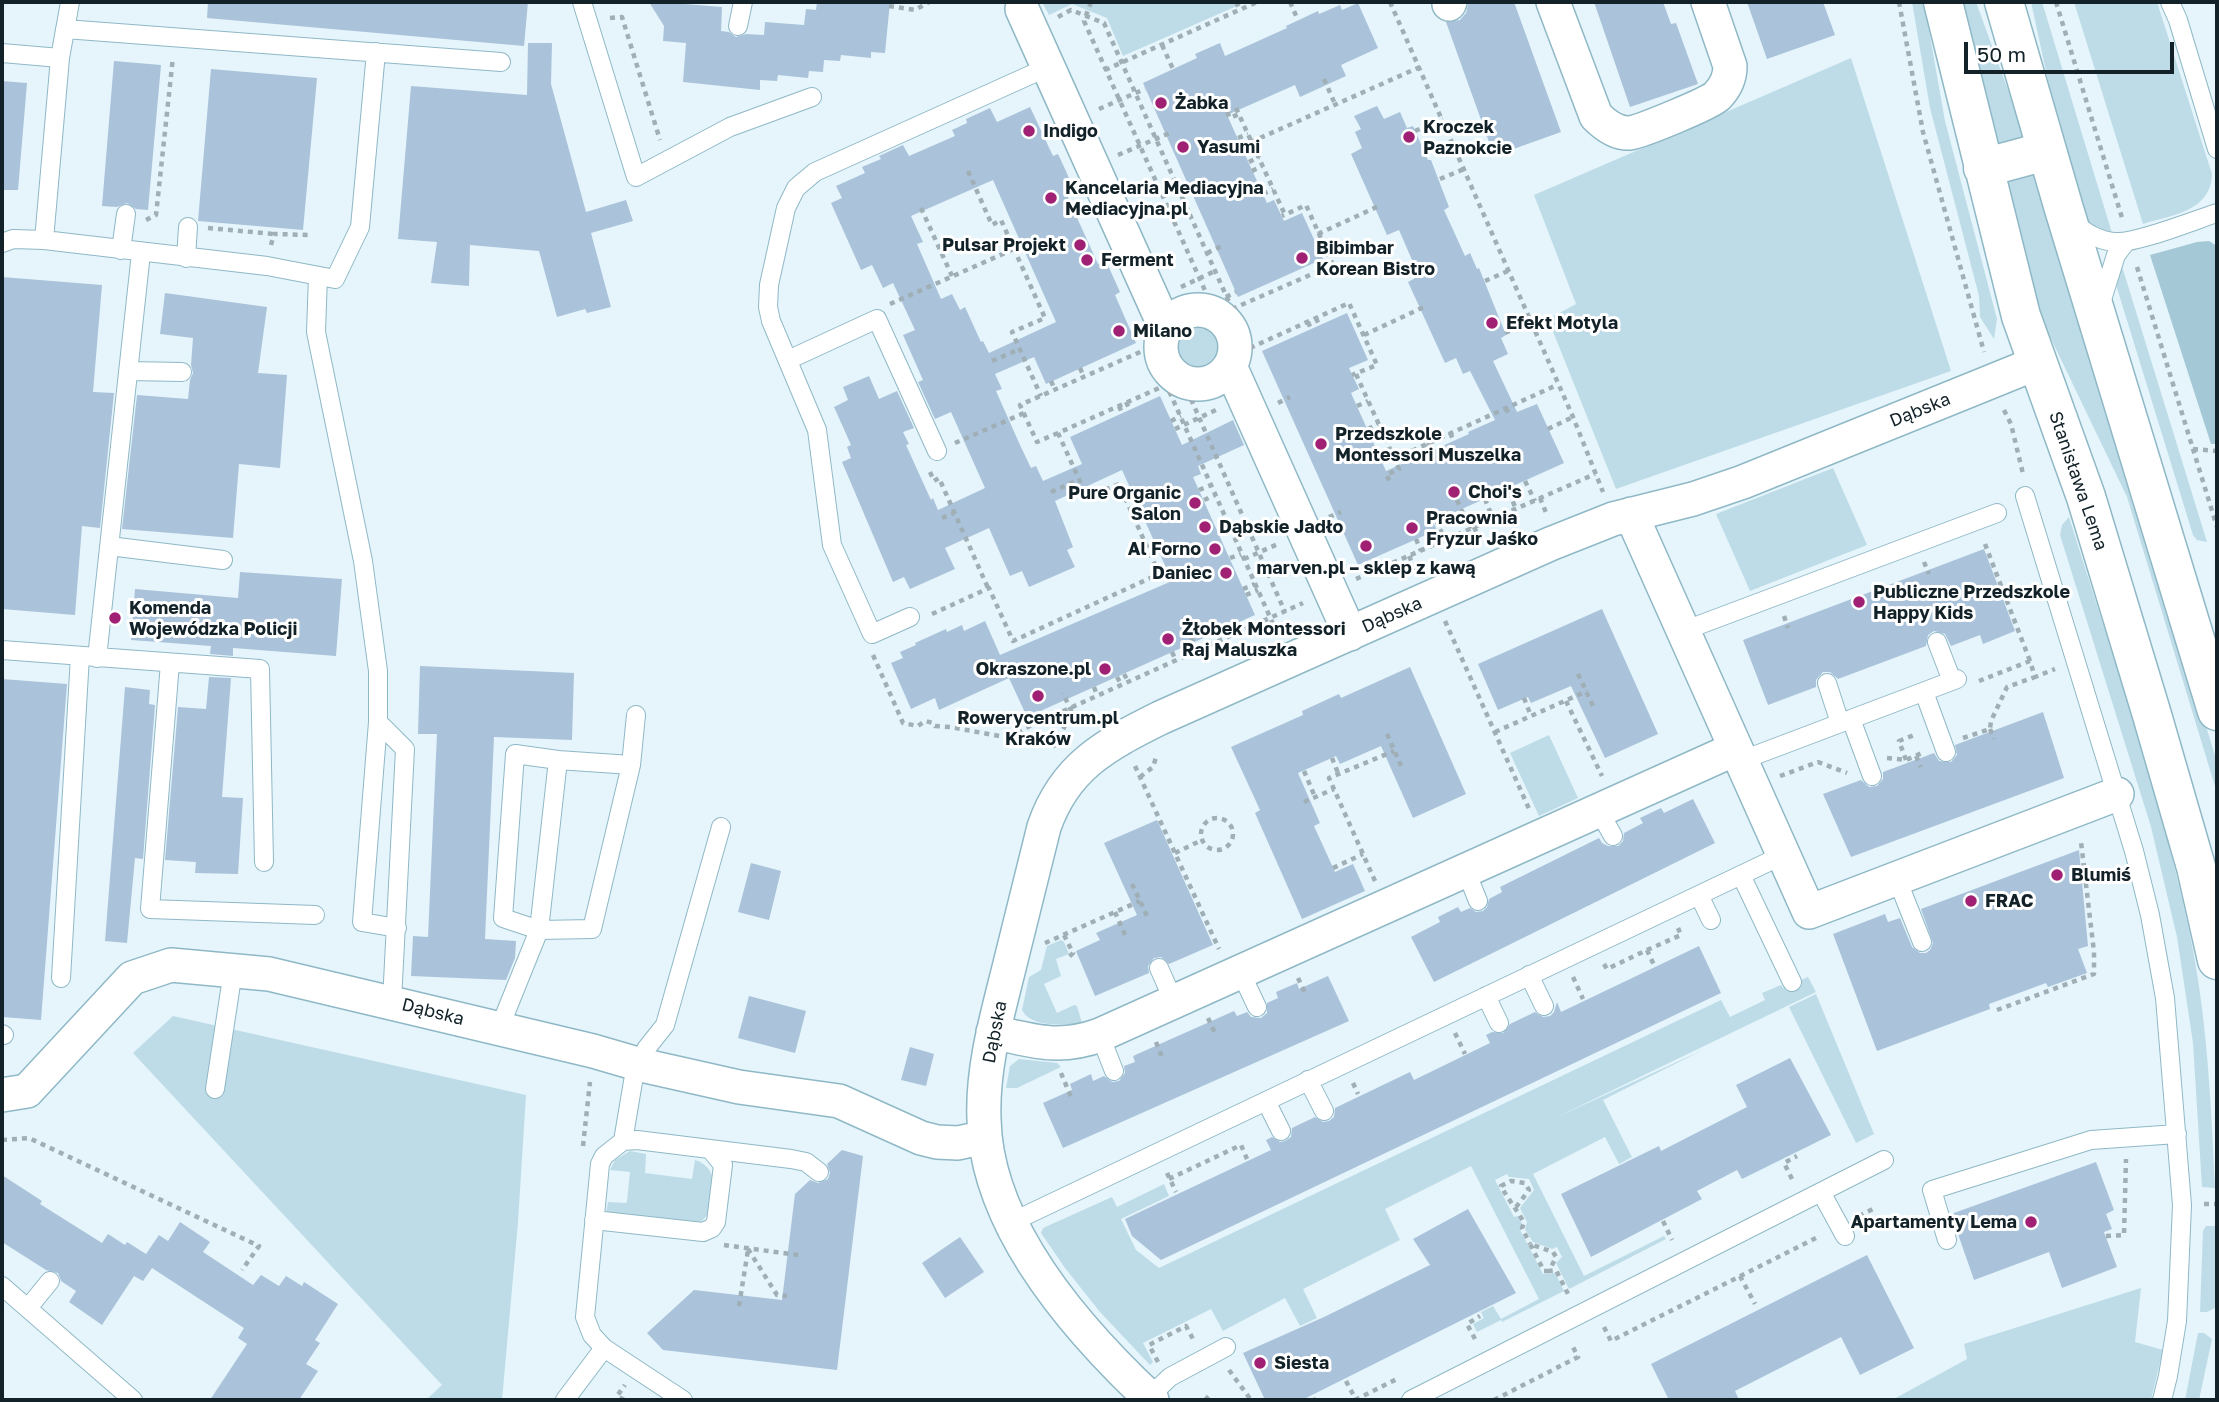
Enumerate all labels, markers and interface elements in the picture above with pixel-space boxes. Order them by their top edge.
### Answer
scale bar [1967,28,2177,72]
text: 50 m [1977,41,2026,67]
place label: Żabka [1175,92,1229,114]
marker: Żabka [1153,95,1169,111]
place label: Kroczek Paznokcie [1423,116,1512,158]
place label: Indigo [1043,120,1098,142]
marker: Indigo [1021,123,1037,139]
marker: Kroczek Paznokcie [1401,129,1417,145]
place label: Yasumi [1197,136,1260,158]
marker: Yasumi [1175,139,1191,155]
place label: Kancelaria Mediacyjna Mediacyjna.pl [1065,177,1264,220]
marker: Kancelaria Mediacyjna Mediacyjna.pl [1043,190,1059,206]
place label: Pulsar Projekt [942,234,1066,256]
marker: Pulsar Projekt [1072,237,1088,253]
place label: Bibimbar Korean Bistro [1316,237,1435,280]
place label: Ferment [1101,249,1174,271]
marker: Bibimbar Korean Bistro [1294,250,1310,266]
marker: Ferment [1079,252,1095,268]
place label: Efekt Motyla [1506,312,1618,334]
marker: Efekt Motyla [1484,315,1500,331]
place label: Milano [1133,320,1192,342]
marker: Milano [1111,323,1127,339]
street label: Dąbska [1886,388,1954,432]
street label: Stanisława Lema [2044,409,2112,553]
place label: Przedszkole Montessori Muszelka [1335,423,1521,466]
marker: Przedszkole Montessori Muszelka [1313,436,1329,452]
place label: Choi's [1468,481,1522,503]
place label: Pure Organic Salon [1068,482,1181,524]
marker: Choi's [1446,484,1462,500]
marker: Pure Organic Salon [1187,495,1203,511]
place label: Pracownia Fryzur Jaśko [1426,507,1538,550]
place label: Dąbskie Jadło [1219,516,1343,538]
marker: Dąbskie Jadło [1197,519,1213,535]
marker: Pracownia Fryzur Jaśko [1404,520,1420,536]
place label: Al Forno [1128,538,1201,560]
marker: marven.pl – sklep z kawą [1358,538,1374,554]
marker: Al Forno [1207,541,1223,557]
place label: marven.pl – sklep z kawą [1257,557,1475,579]
place label: Daniec [1152,562,1212,584]
marker: Daniec [1218,565,1234,581]
place label: Publiczne Przedszkole Happy Kids [1873,581,2070,624]
street label: Dąbska [1359,592,1425,638]
marker: Publiczne Przedszkole Happy Kids [1851,594,1867,610]
place label: Komenda Wojewódzka Policji [129,597,297,640]
marker: Komenda Wojewódzka Policji [107,610,123,626]
place label: Żłobek Montessori Raj Maluszka [1182,618,1346,660]
marker: Żłobek Montessori Raj Maluszka [1160,631,1176,647]
place label: Okraszone.pl [975,658,1091,680]
marker: Okraszone.pl [1097,661,1113,677]
marker: Rowerycentrum.pl Kraków [1030,688,1046,704]
place label: Rowerycentrum.pl Kraków [957,707,1119,750]
place label: Blumiś [2071,864,2131,886]
marker: Blumiś [2049,867,2065,883]
place label: FRAC [1985,890,2034,912]
marker: FRAC [1963,893,1979,909]
street label: Dąbska [400,994,466,1030]
street label: Dąbska [978,999,1012,1065]
place label: Apartamenty Lema [1851,1211,2017,1233]
marker: Apartamenty Lema [2023,1214,2039,1230]
place label: Siesta [1274,1352,1329,1374]
marker: Siesta [1252,1355,1268,1371]

